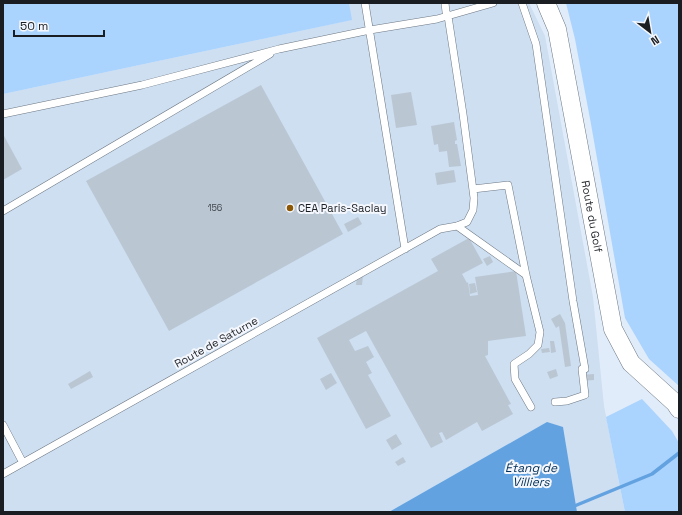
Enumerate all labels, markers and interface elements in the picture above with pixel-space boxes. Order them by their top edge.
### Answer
scale bar [14,12,104,38]
north arrow [630,12,670,52]
text: 50 m [20,18,48,34]
text: N [648,33,662,48]
street label: Route du Golf [578,179,606,254]
place label: CEA Paris-Saclay [298,201,386,215]
house number: 156 [208,202,223,214]
marker: CEA Paris-Saclay [285,203,295,213]
street label: Route de Saturne [172,313,260,371]
water label: Étang de Villiers [505,460,558,490]

